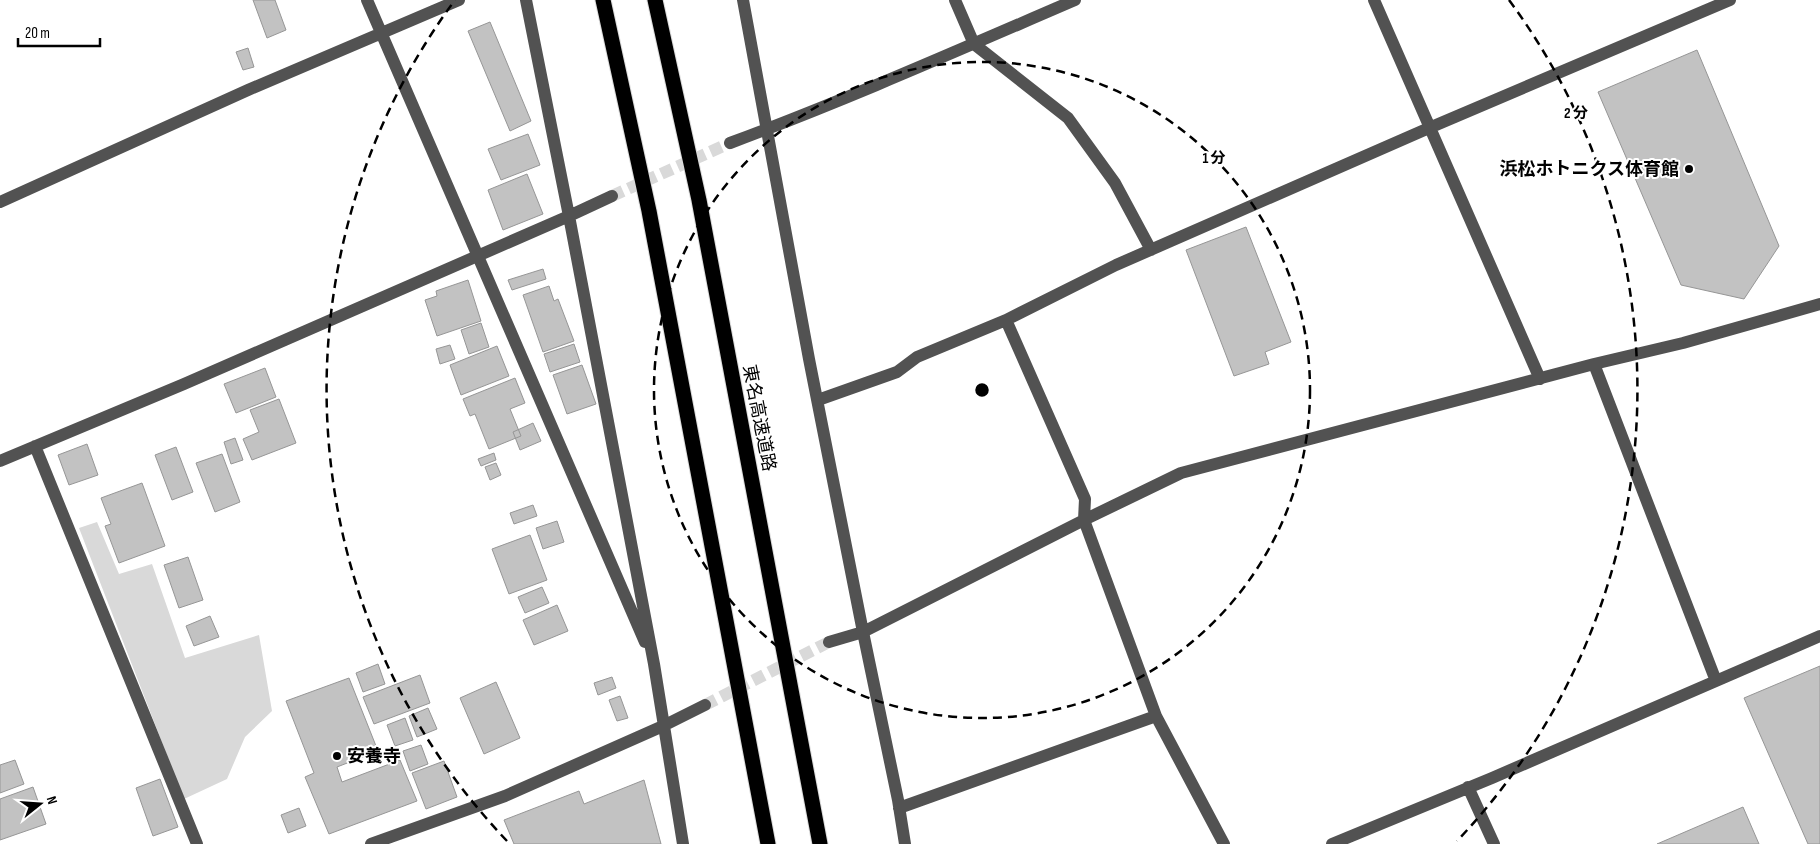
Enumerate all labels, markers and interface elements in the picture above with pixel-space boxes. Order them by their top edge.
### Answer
scale bar [18,15,100,47]
text: 20 m [25,24,50,43]
text: 2 分 [1564,104,1588,123]
text: 1 分 [1202,149,1226,168]
place label: 浜松ホトニクス体育館 [1500,159,1679,180]
marker: 浜松ホトニクス体育館 [1683,163,1695,175]
street label: 東名高速道路 [738,363,780,473]
centre of rings [973,381,991,399]
place label: 安養寺 [347,746,401,767]
marker: 安養寺 [331,750,343,762]
north arrow [15,779,65,829]
text: N [43,794,61,806]

